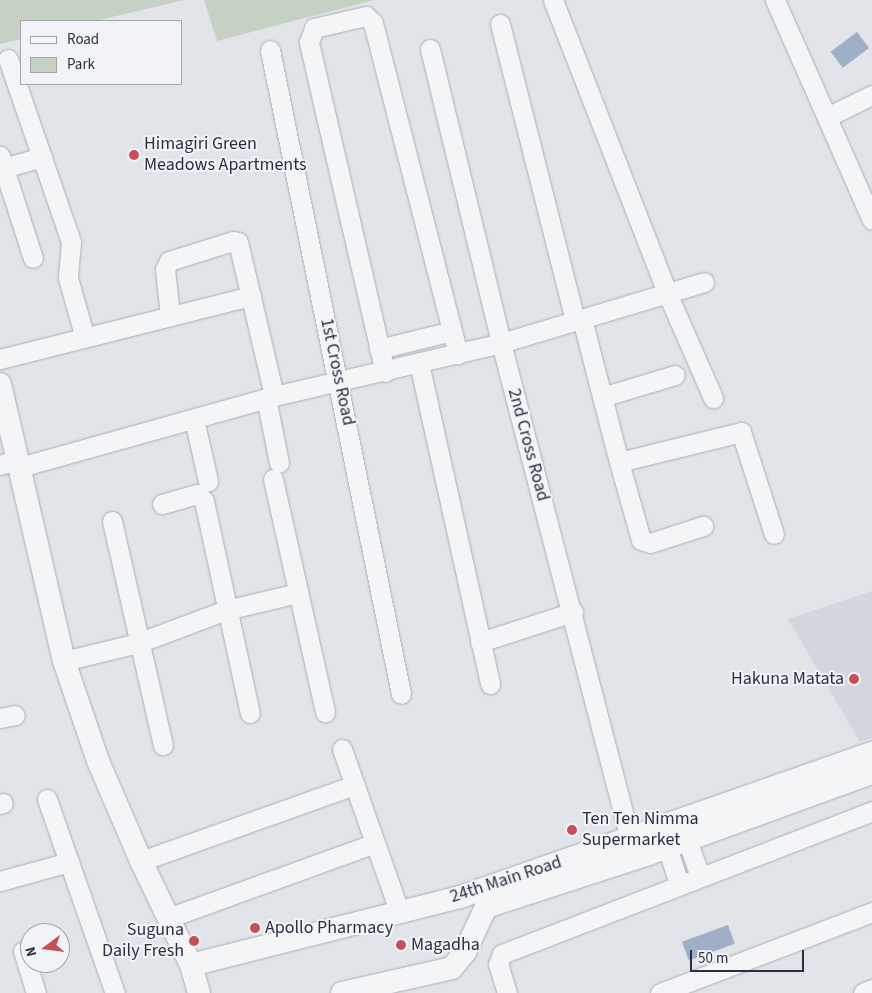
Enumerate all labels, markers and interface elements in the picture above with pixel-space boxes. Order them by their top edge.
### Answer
legend [20,20,182,85]
text: Road [67,29,99,50]
text: Park [67,54,95,75]
place label: Himagiri Green Meadows Apartments [144,134,307,176]
marker: Himagiri Green Meadows Apartments [128,149,140,161]
street label: 1st Cross Road [315,316,359,428]
street label: 2nd Cross Road [503,386,553,504]
place label: Hakuna Matata [731,668,844,690]
marker: Hakuna Matata [848,673,860,685]
place label: Ten Ten Nimma Supermarket [582,809,699,852]
marker: Ten Ten Nimma Supermarket [566,824,578,836]
street label: 24th Main Road [447,852,565,908]
place label: Apollo Pharmacy [265,917,393,939]
place label: Suguna Daily Fresh [102,920,184,962]
marker: Apollo Pharmacy [249,922,261,934]
north arrow [20,923,70,973]
place label: Magadha [411,934,480,956]
marker: Suguna Daily Fresh [188,935,200,947]
marker: Magadha [395,939,407,951]
scale bar [692,940,806,972]
text: N [21,945,42,959]
text: 50 m [698,948,728,969]

